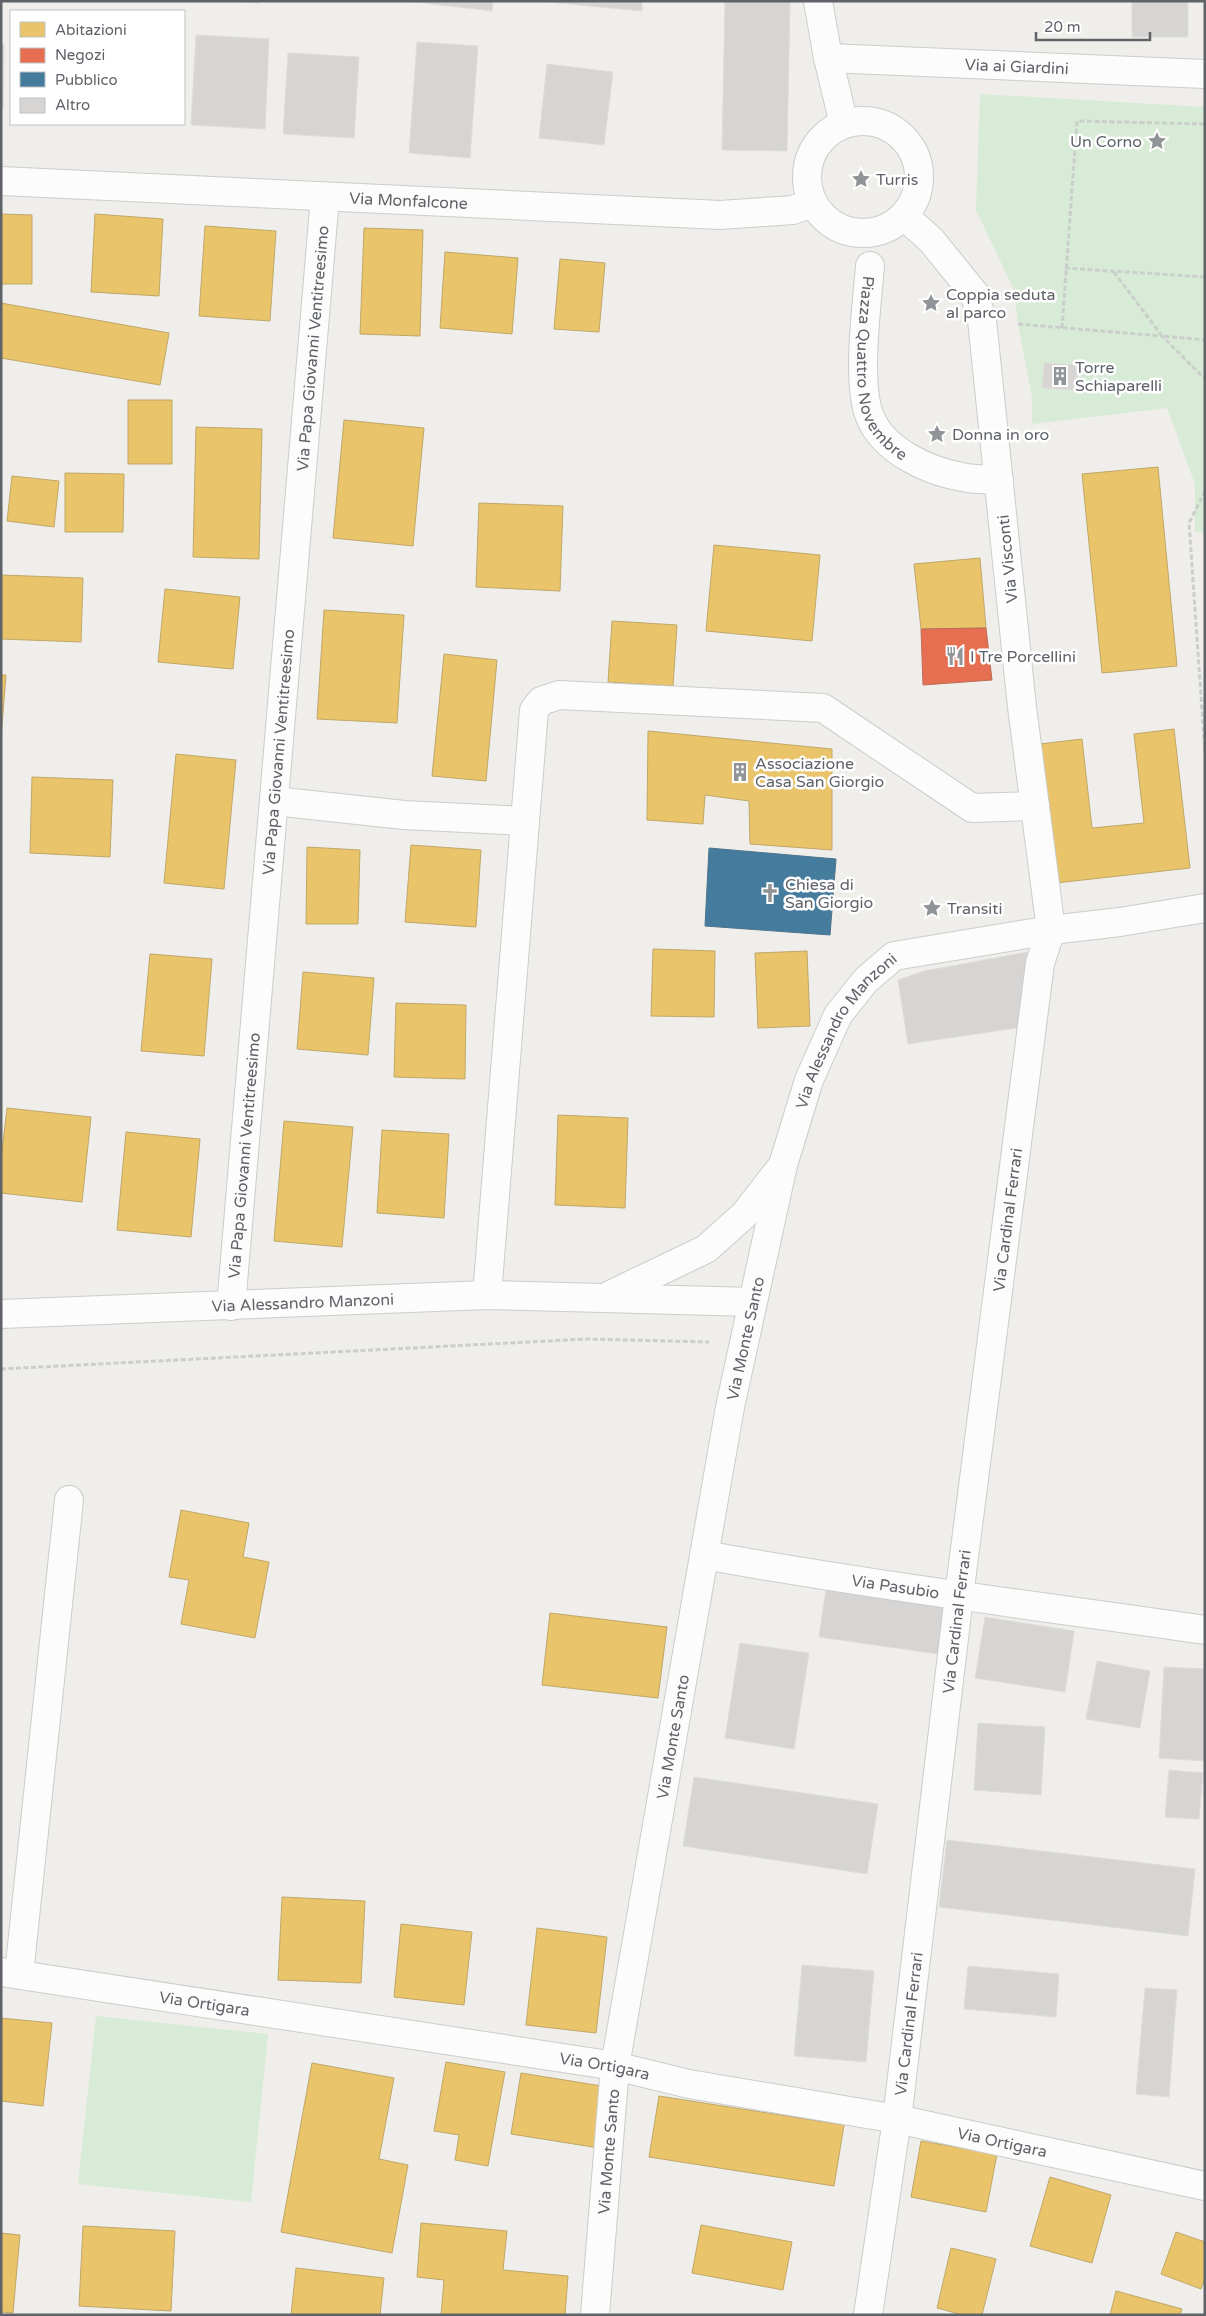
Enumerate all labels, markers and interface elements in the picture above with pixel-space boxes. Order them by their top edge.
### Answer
legend [10,10,185,125]
scale bar [1036,10,1150,42]
text: 20 m [1044,18,1081,36]
text: Abitazioni [55,21,127,39]
text: Negozi [55,46,105,64]
street label: Via ai Giardini [964,55,1069,79]
text: Pubblico [55,71,118,89]
text: Altro [55,96,90,114]
place icon: Un Corno [1146,130,1168,152]
place label: Un Corno [1070,132,1142,152]
place icon: Turris [850,168,872,190]
place label: Turris [876,170,918,190]
street label: Via Monfalcone [349,188,468,214]
street label: Via Papa Giovanni Ventitreesimo [293,225,334,472]
street label: Piazza Quattro Novembre [852,275,911,465]
place label: Coppia seduta al parco [946,285,1056,323]
place icon: Coppia seduta al parco [920,292,942,314]
place label: Torre Schiaparelli [1075,358,1162,396]
building icon: Torre Schiaparelli [1049,365,1071,387]
place icon: Donna in oro [926,423,948,445]
place label: Donna in oro [952,425,1049,445]
street label: Via Visconti [993,514,1023,604]
street label: Via Papa Giovanni Ventitreesimo [259,628,299,876]
restaurant icon: I Tre Porcellini [944,645,966,667]
place label: I Tre Porcellini [970,647,1076,667]
place label: Associazione Casa San Giorgio [755,754,884,792]
building icon: Associazione Casa San Giorgio [729,761,751,783]
place label: Chiesa di San Giorgio [785,875,873,913]
church icon: Chiesa di San Giorgio [759,882,781,904]
place icon: Transiti [921,897,943,919]
place label: Transiti [947,899,1002,919]
street label: Via Alessandro Manzoni [792,949,901,1111]
street label: Via Papa Giovanni Ventitreesimo [224,1032,265,1279]
street label: Via Cardinal Ferrari [989,1147,1027,1293]
street label: Via Monte Santo [723,1275,769,1402]
street label: Via Alessandro Manzoni [211,1290,394,1317]
street label: Via Cardinal Ferrari [939,1549,976,1695]
street label: Via Pasubio [850,1571,941,1604]
street label: Via Monte Santo [653,1673,694,1801]
street label: Via Cardinal Ferrari [891,1951,928,2097]
street label: Via Ortigara [158,1987,251,2021]
street label: Via Ortigara [558,2049,652,2085]
street label: Via Monte Santo [594,2088,624,2215]
street label: Via Ortigara [955,2123,1049,2162]

